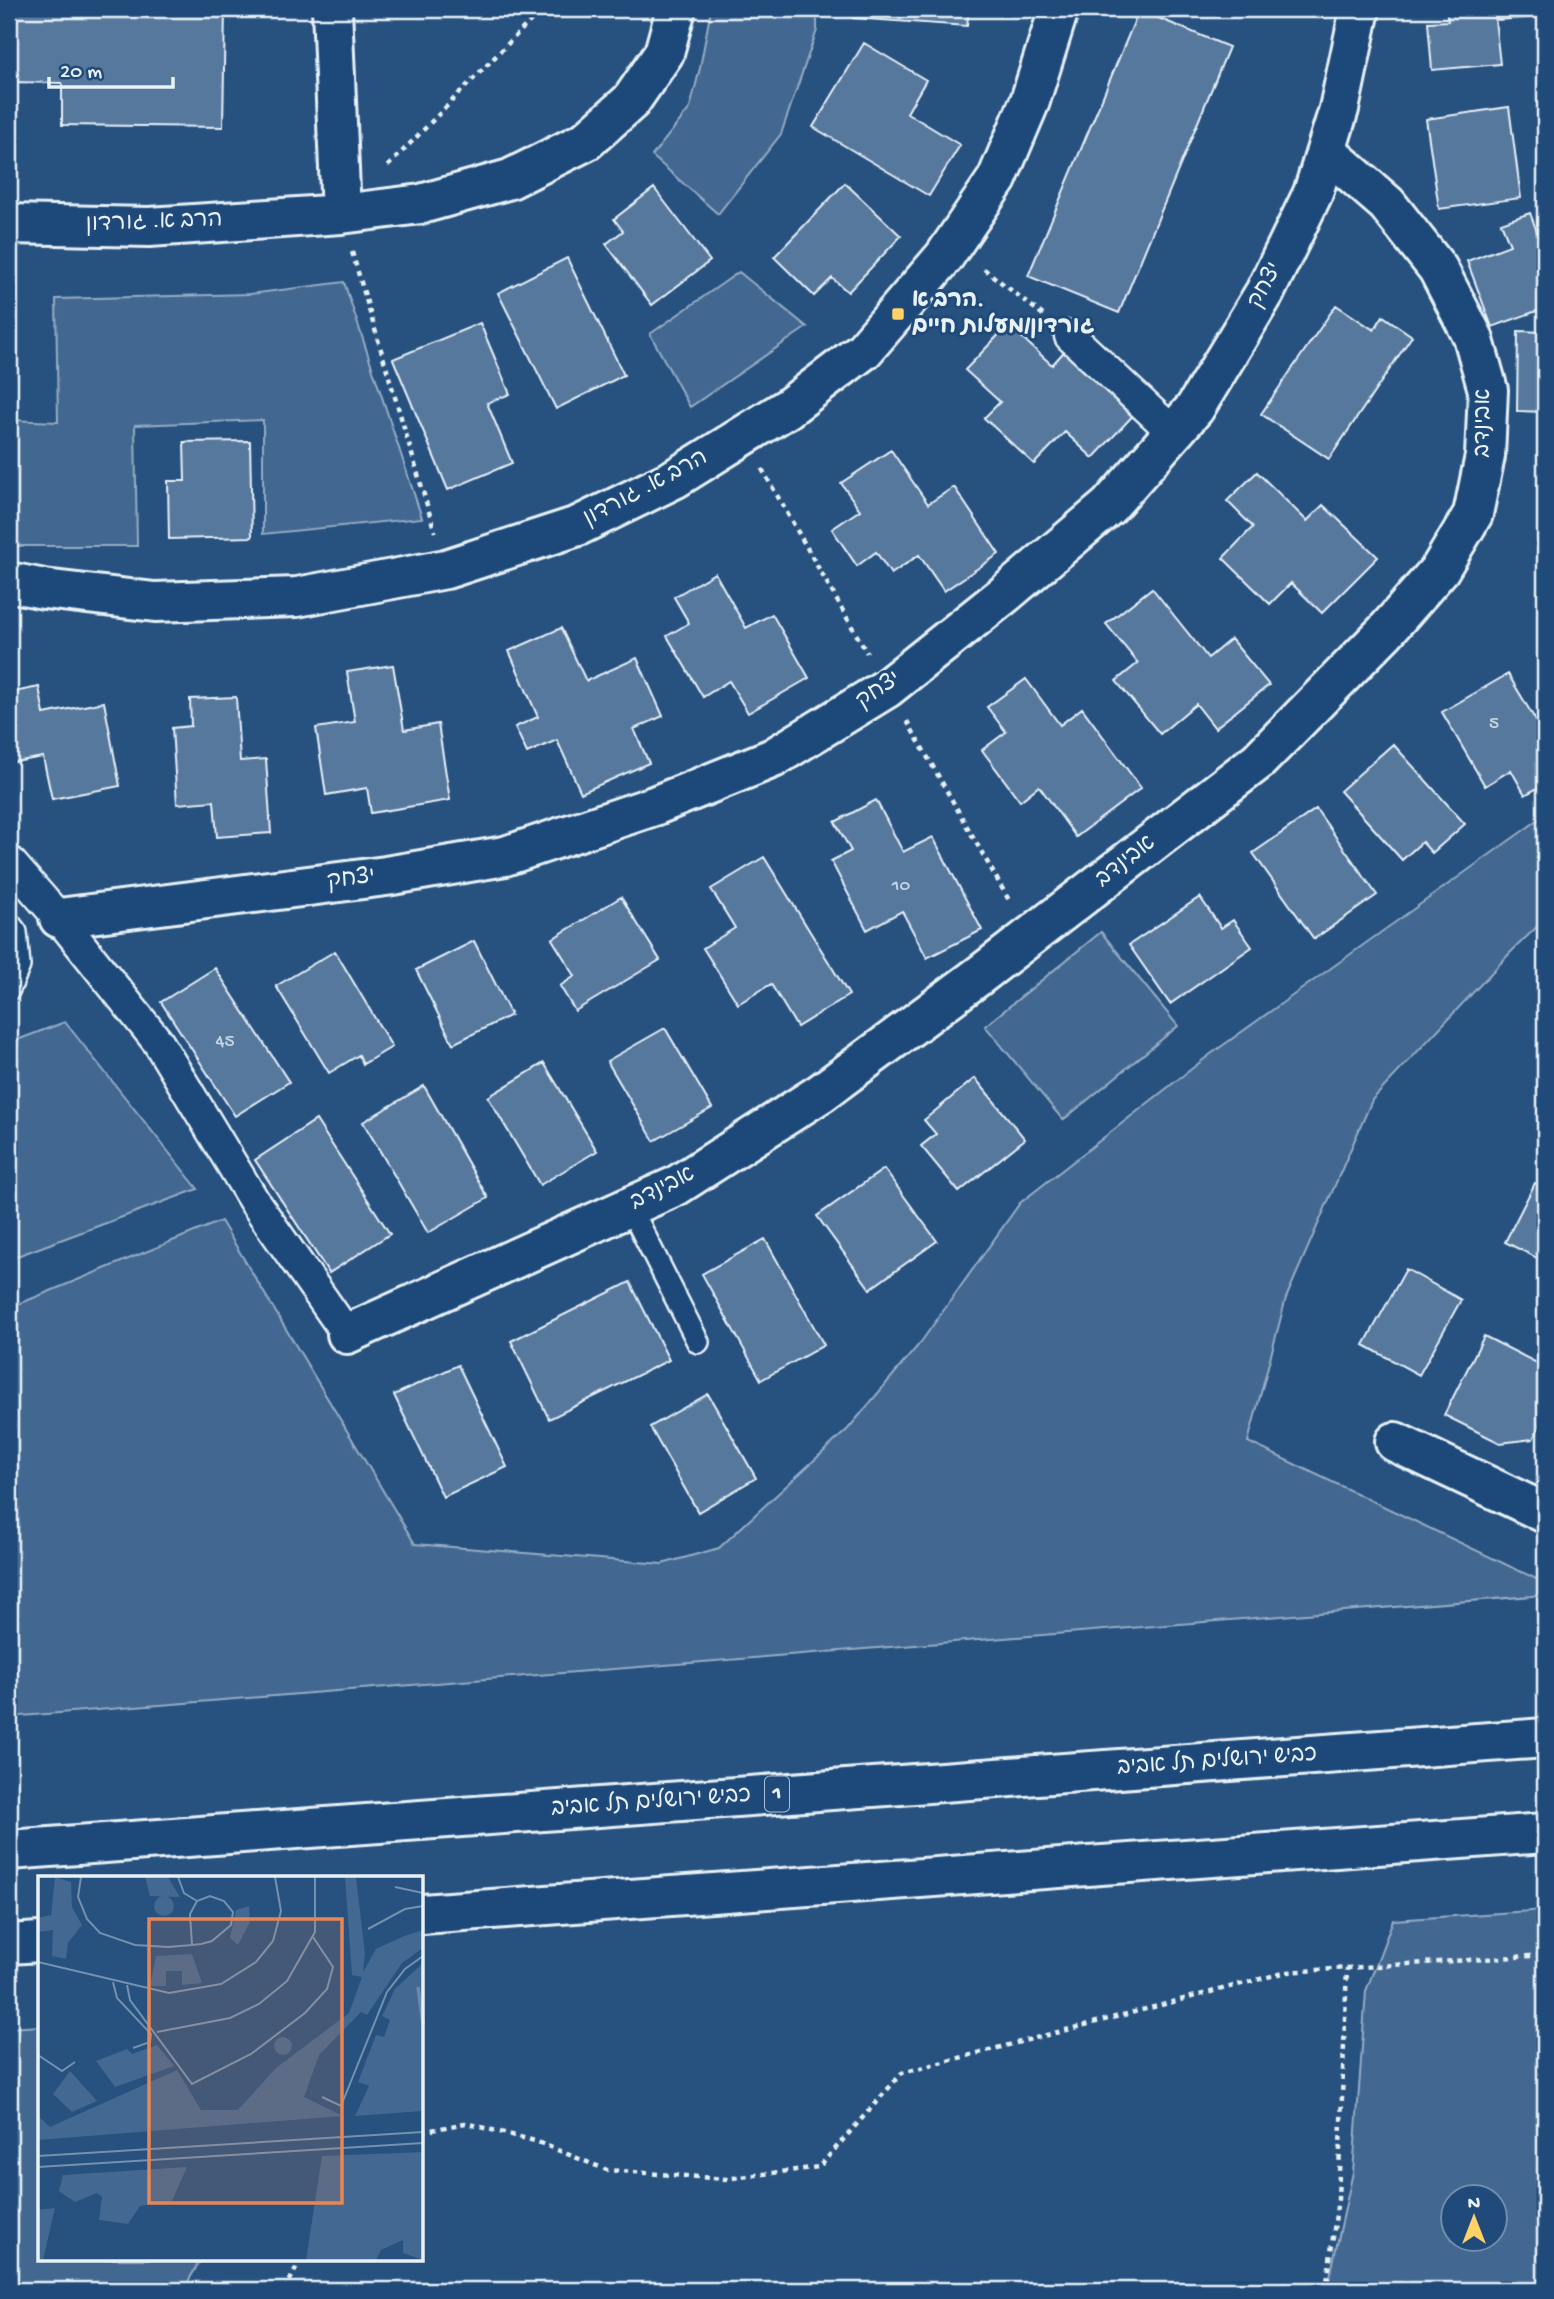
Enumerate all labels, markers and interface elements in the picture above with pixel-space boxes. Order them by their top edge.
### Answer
scale bar [49,46,173,90]
text: 20 m [60,61,102,86]
street label: הרב א. גורדון [85,207,223,239]
street label: יצחק [1243,258,1289,314]
place label: הרב א. גורדון/מעלות חיים [912,288,1095,341]
marker: הרב א. גורדון/מעלות חיים [890,306,906,322]
street label: אבינדב [1470,388,1498,458]
street label: הרב א. גורדון [579,445,713,533]
street label: יצחק [852,666,906,716]
house number: 5 [1489,713,1499,736]
street label: אבינדב [1091,830,1161,894]
street label: יצחק [325,864,377,896]
house number: 10 [891,875,910,898]
house number: 45 [216,1031,234,1054]
street label: אבינדב [626,1161,700,1217]
street label: כביש ירושלים תל אביב [1116,1740,1318,1782]
road number: 1 [765,1776,789,1812]
street label: כביש ירושלים תל אביב [550,1781,752,1823]
inset map [38,1876,424,2260]
north arrow [1438,2184,1508,2254]
text: N [1468,2193,1480,2216]

